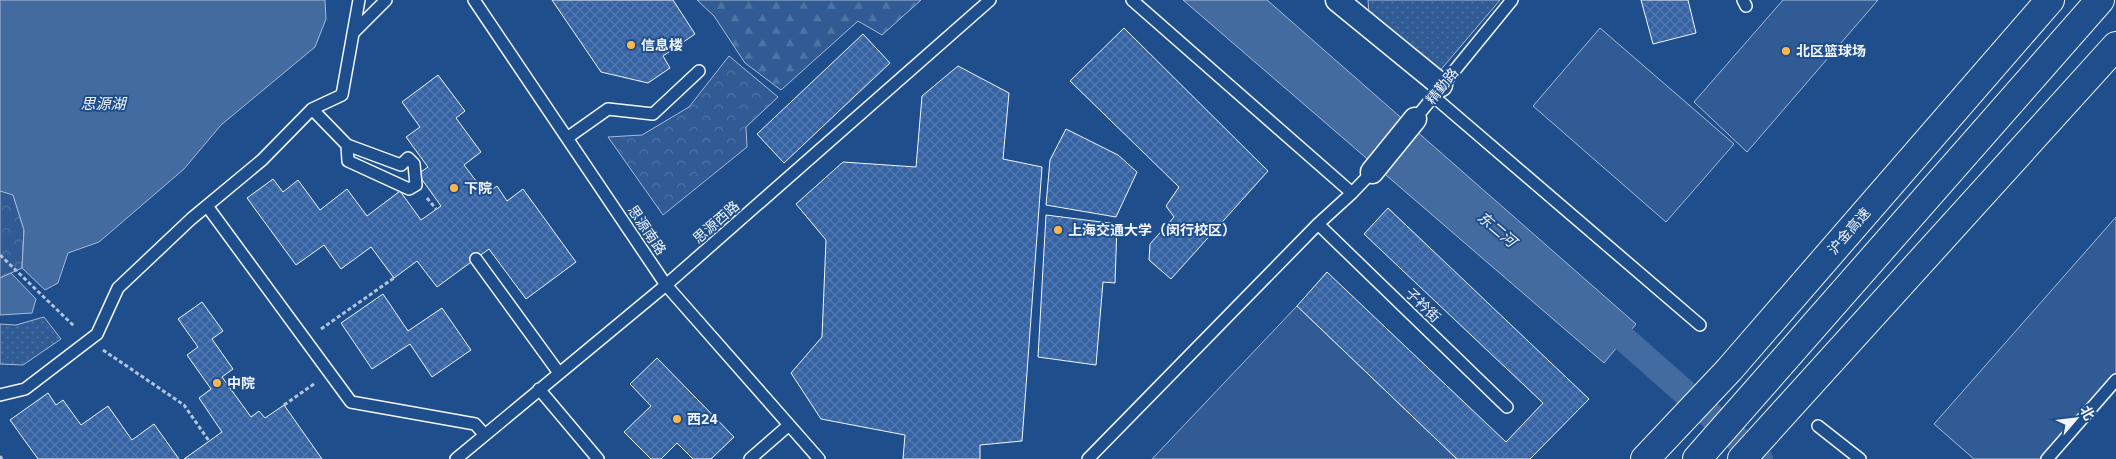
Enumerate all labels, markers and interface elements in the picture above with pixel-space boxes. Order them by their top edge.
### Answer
place label: 信息楼 [641,36,683,54]
marker: 信息楼 [625,39,637,51]
place label: 北区篮球场 [1796,42,1866,60]
marker: 北区篮球场 [1780,45,1792,57]
street label: 精勤路 [1422,64,1462,108]
water label: 思源湖 [80,94,127,113]
place label: 下院 [464,179,492,197]
marker: 下院 [448,182,460,194]
street label: 思源西路 [689,197,743,247]
street label: 思源南路 [624,202,670,258]
street label: 沪金高速 [1824,204,1874,258]
water label: 东二河 [1474,207,1523,253]
place label: 上海交通大学（闵行校区） [1068,221,1236,239]
marker: 上海交通大学（闵行校区） [1052,224,1064,236]
street label: 子衿街 [1402,284,1444,326]
place label: 中院 [227,374,255,392]
marker: 中院 [211,377,223,389]
north arrow [2051,394,2101,444]
text: 北 [2076,402,2099,423]
place label: 西24 [687,410,718,428]
marker: 西24 [671,413,683,425]

